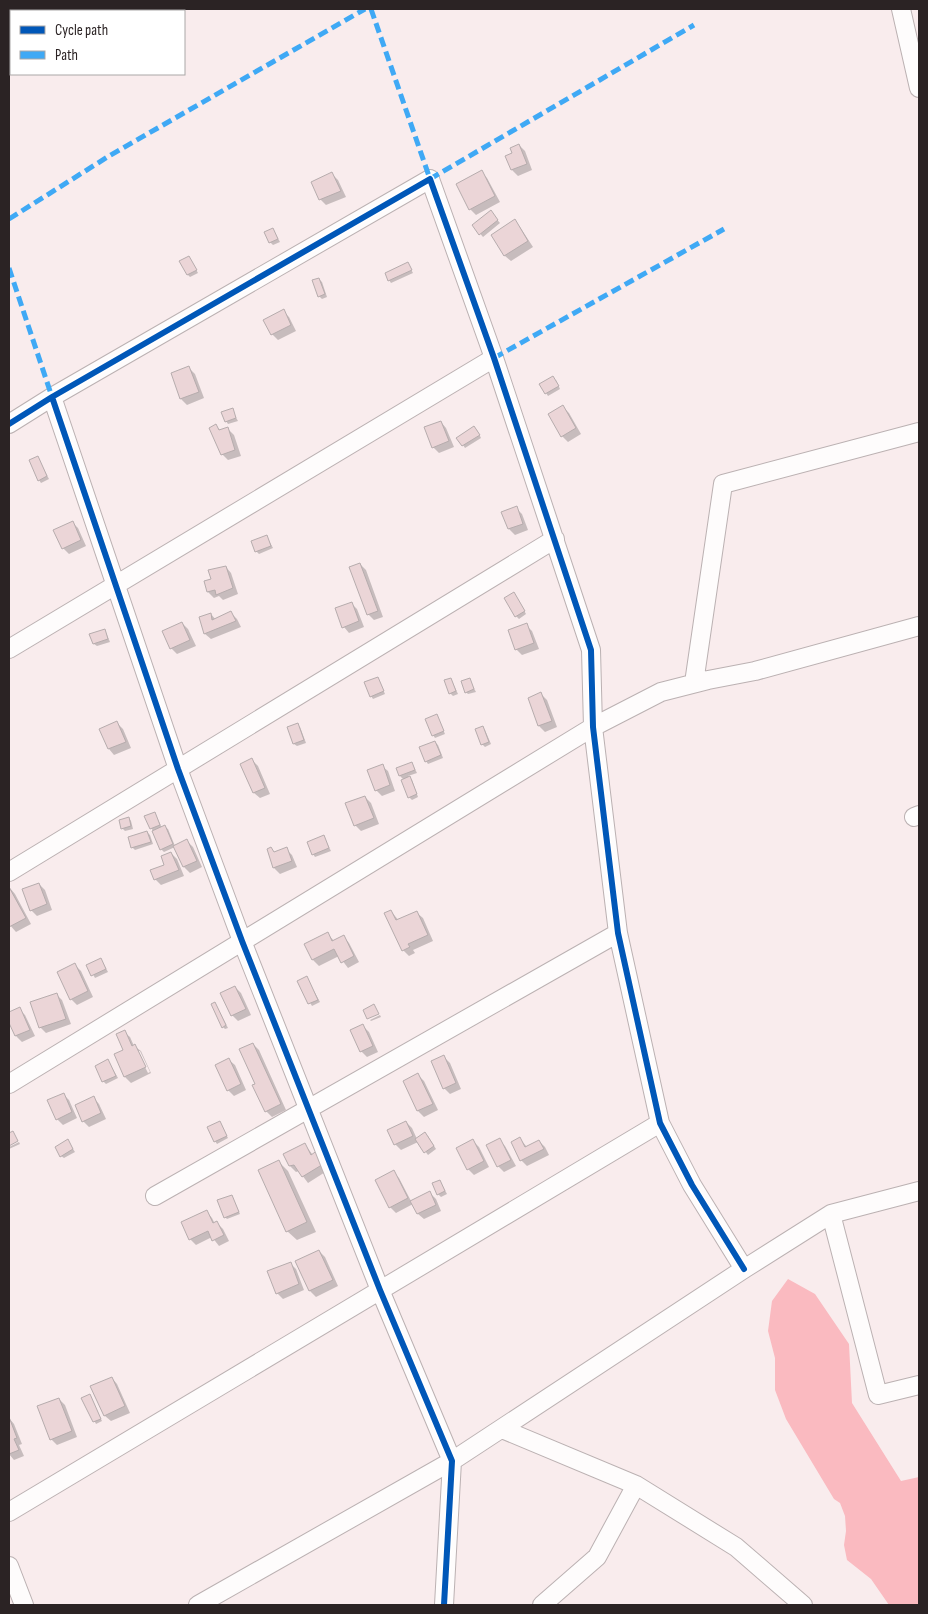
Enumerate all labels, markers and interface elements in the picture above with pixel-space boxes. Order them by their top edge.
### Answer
legend [10,10,185,75]
text: Cycle path [55,21,108,40]
text: Path [55,46,78,65]

